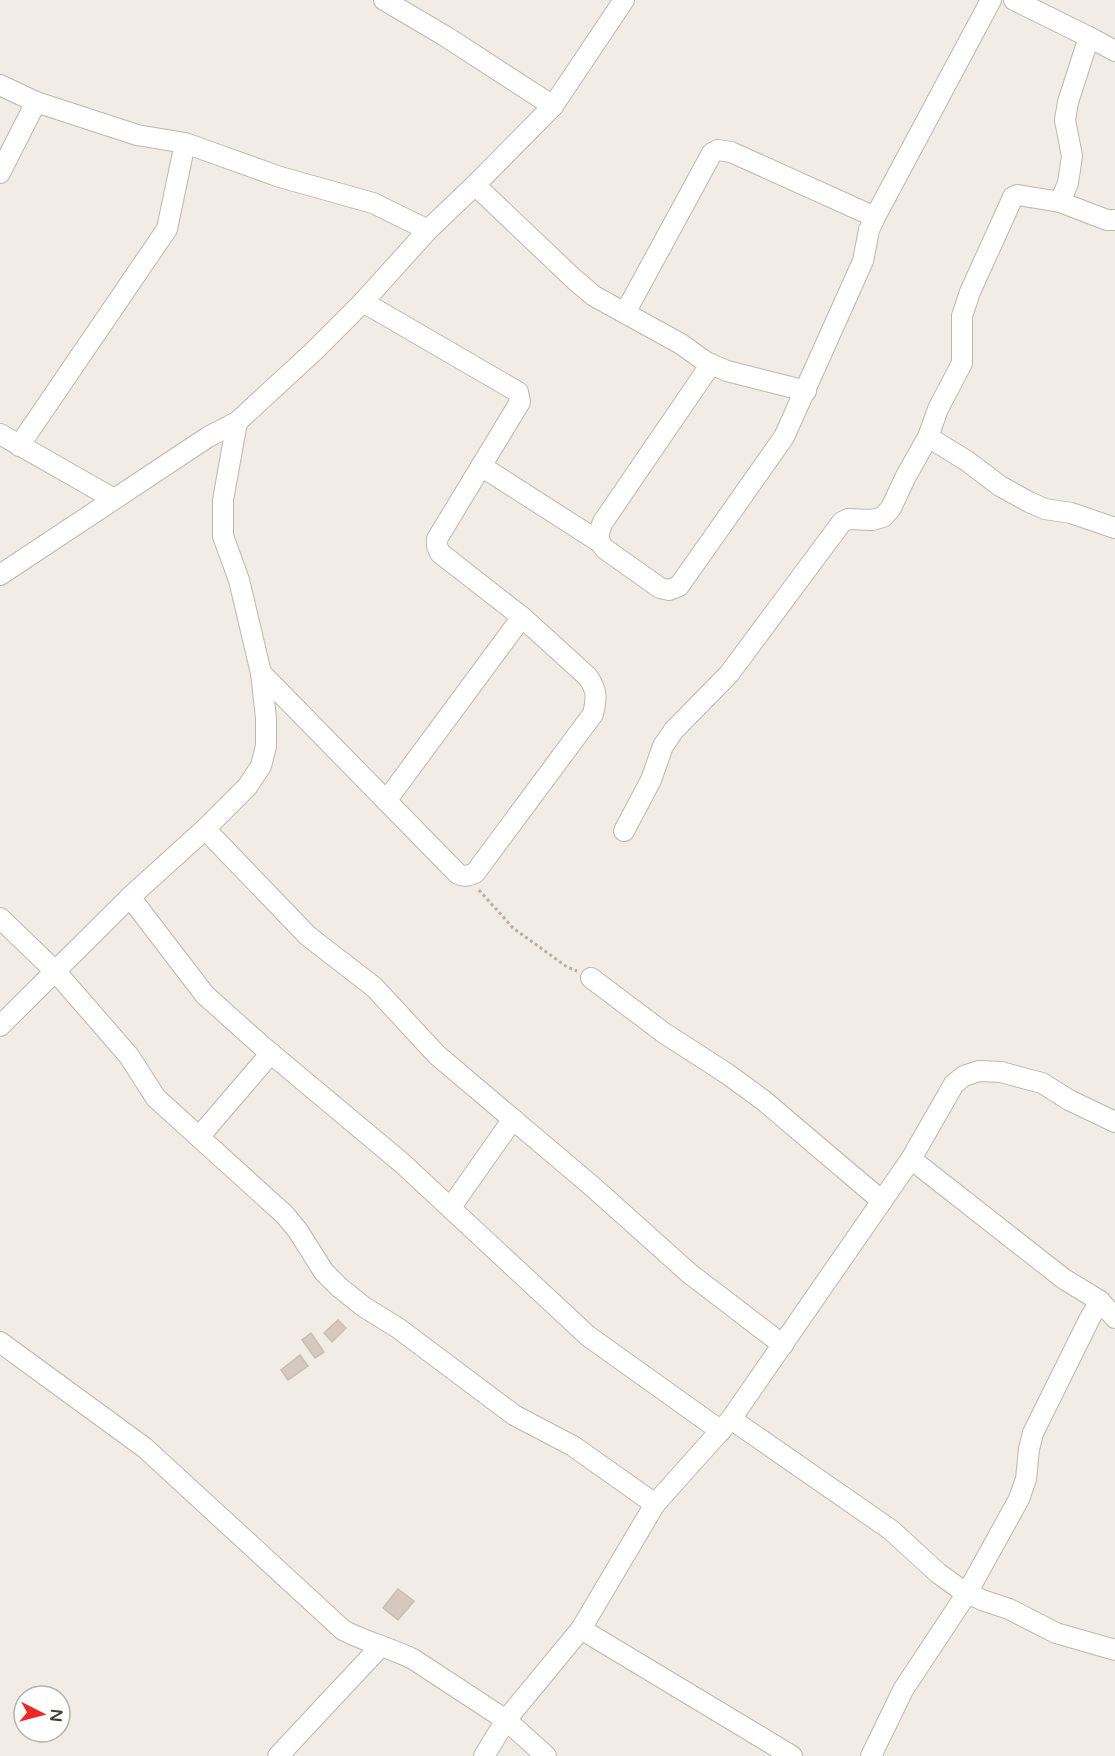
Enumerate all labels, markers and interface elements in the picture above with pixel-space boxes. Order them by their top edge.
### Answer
north arrow [12,1684,72,1744]
text: N [45,1708,67,1723]

